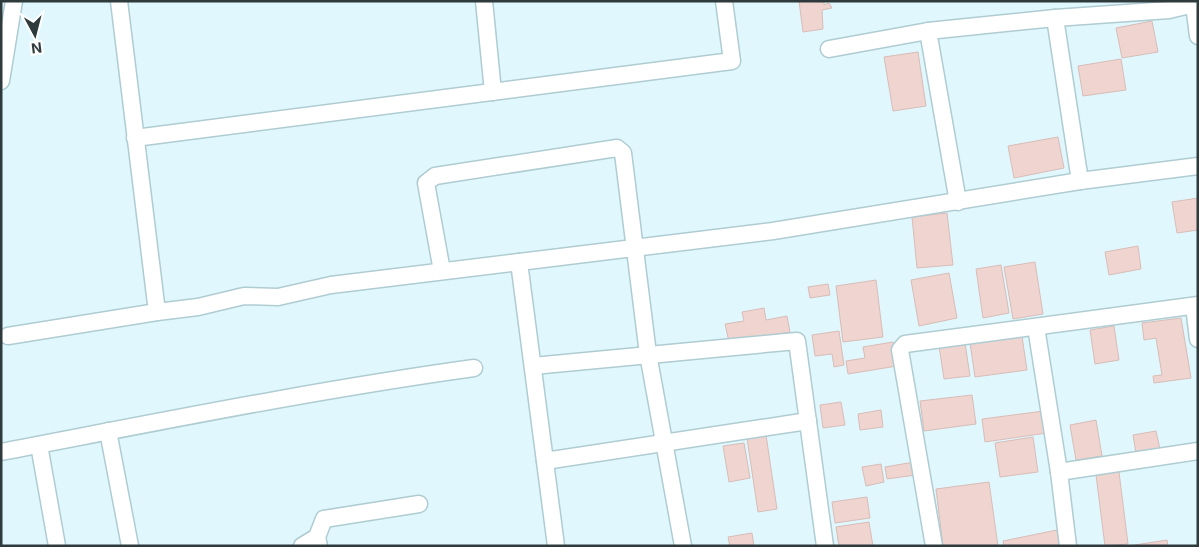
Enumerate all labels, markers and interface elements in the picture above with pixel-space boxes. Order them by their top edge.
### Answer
north arrow [10,10,60,60]
text: N [30,39,43,57]

